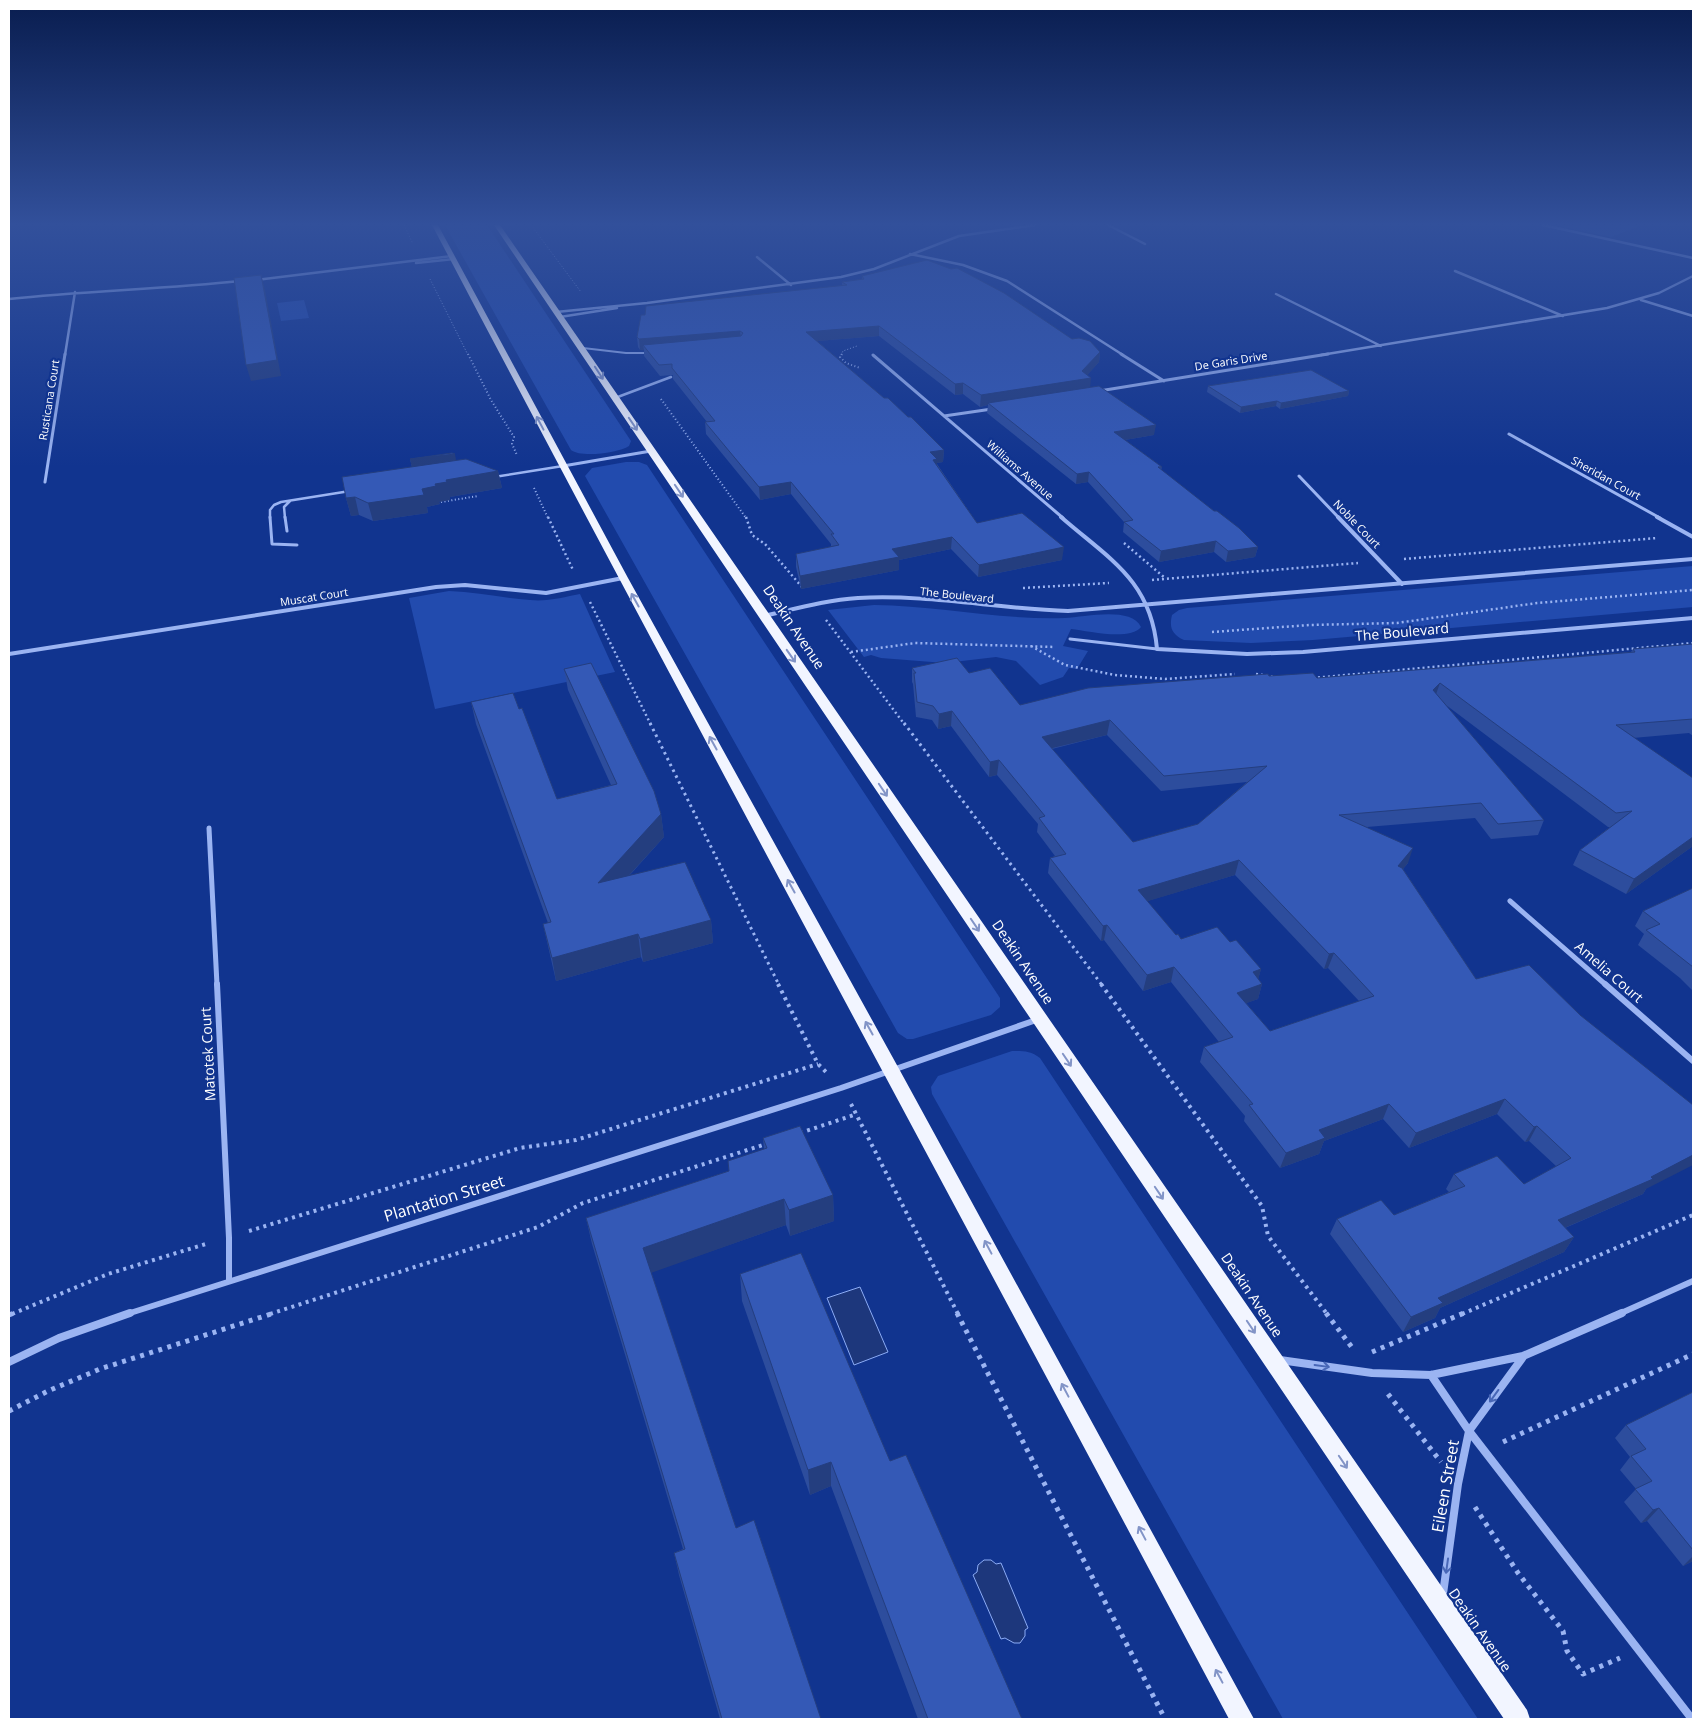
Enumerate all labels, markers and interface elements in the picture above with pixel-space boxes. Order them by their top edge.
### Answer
street label: De Garis Drive [1193,347,1268,374]
street label: Rusticana Court [35,359,62,441]
one-way arrow [594,365,604,379]
one-way arrow [535,416,545,431]
one-way arrow [628,417,638,431]
street label: Williams Avenue [984,436,1057,503]
street label: Sheridan Court [1569,452,1644,503]
one-way arrow [674,484,684,498]
street label: Noble Court [1330,496,1384,551]
street label: Deakin Avenue [759,581,830,673]
street label: The Boulevard [919,583,995,606]
street label: Muscat Court [279,584,349,609]
one-way arrow [630,594,640,608]
street label: The Boulevard [1354,618,1450,645]
one-way arrow [786,649,797,663]
one-way arrow [708,736,717,751]
one-way arrow [878,783,888,797]
one-way arrow [786,878,796,893]
street label: Deakin Avenue [988,916,1059,1008]
one-way arrow [970,917,980,931]
street label: Amelia Court [1571,937,1648,1007]
street label: Matotek Court [196,1007,219,1102]
one-way arrow [864,1021,873,1036]
one-way arrow [1062,1052,1072,1066]
street label: Plantation Street [381,1169,507,1227]
one-way arrow [1154,1186,1164,1200]
one-way arrow [982,1241,992,1255]
street label: Deakin Avenue [1217,1249,1288,1341]
one-way arrow [1246,1320,1256,1334]
one-way arrow [1313,1361,1329,1371]
one-way arrow [1060,1383,1070,1398]
one-way arrow [1489,1389,1500,1402]
street label: Eileen Street [1426,1438,1464,1534]
one-way arrow [1337,1455,1348,1469]
one-way arrow [1137,1526,1147,1541]
one-way arrow [1442,1557,1452,1573]
street label: Deakin Avenue [1445,1584,1516,1675]
one-way arrow [1214,1669,1224,1684]

